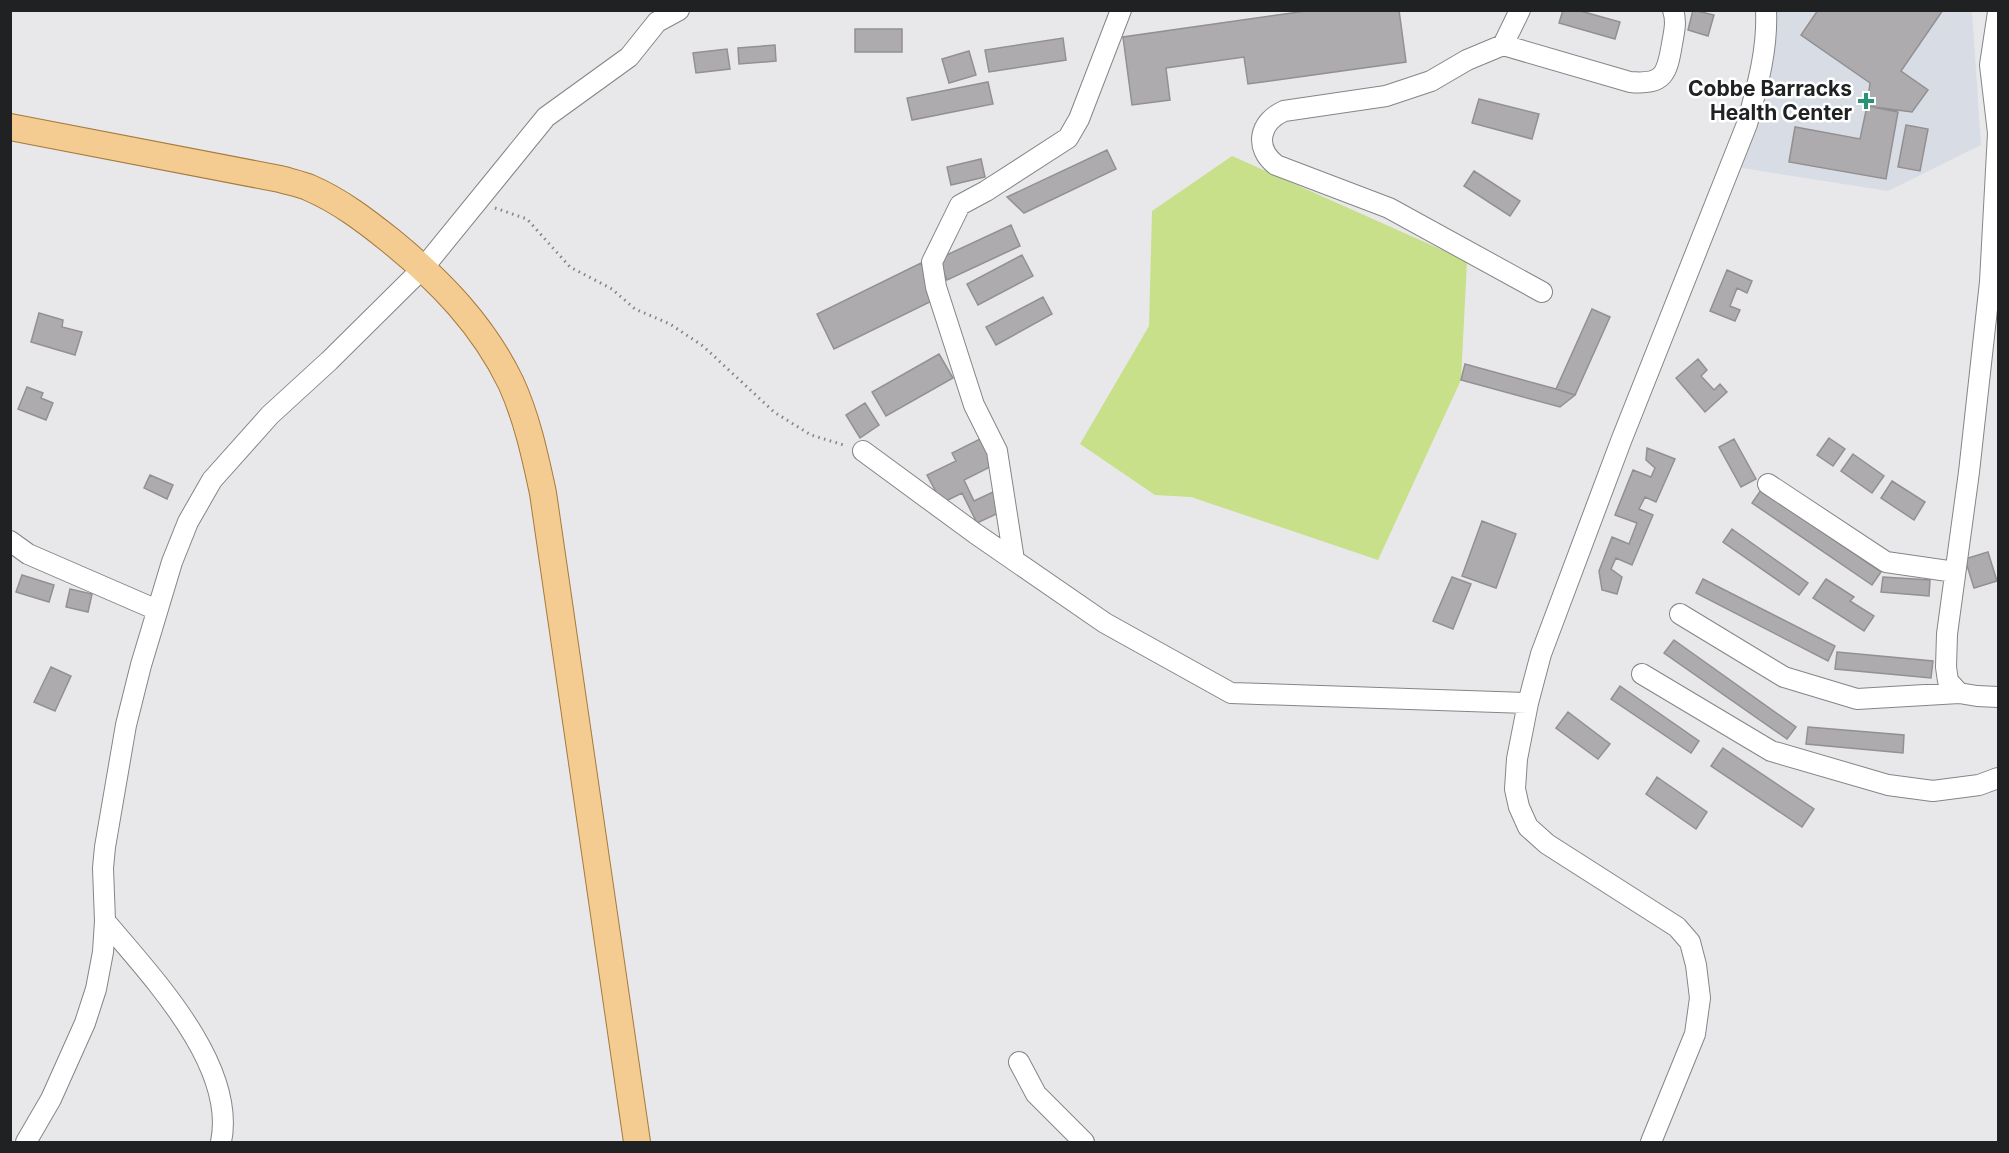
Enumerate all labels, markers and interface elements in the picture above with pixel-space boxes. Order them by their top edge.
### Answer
place label: Cobbe Barracks Health Center [1688,76,1852,125]
marker: Cobbe Barracks Health Center [1857,92,1875,110]

